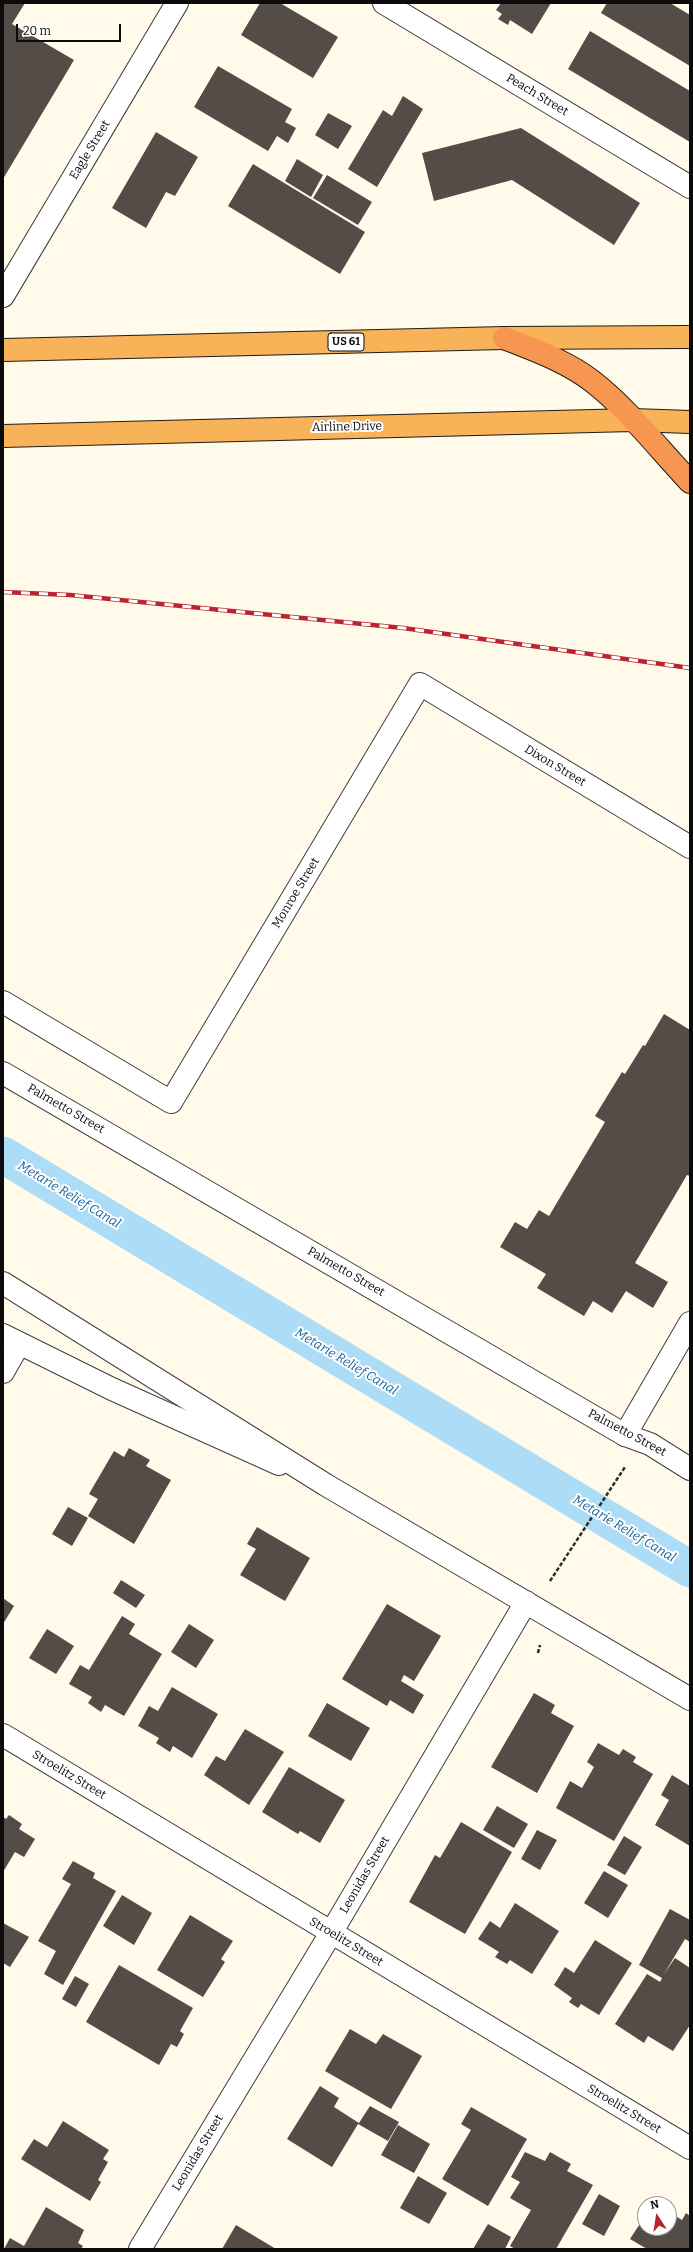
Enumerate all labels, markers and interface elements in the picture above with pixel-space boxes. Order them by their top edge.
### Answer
scale bar [18,16,123,42]
text: 20 m [23,24,51,38]
street label: Peach Street [503,71,571,119]
street label: Eagle Street [67,118,113,182]
road number: US 61 [328,333,364,351]
street label: Airline Drive [312,419,382,435]
street label: Dixon Street [522,742,588,790]
street label: Monroe Street [269,855,323,931]
street label: Palmetto Street [25,1081,107,1137]
water label: Metarie Relief Canal [15,1158,123,1232]
street label: Palmetto Street [305,1244,387,1300]
water label: Metarie Relief Canal [292,1325,400,1399]
street label: Palmetto Street [585,1406,669,1460]
water label: Metarie Relief Canal [570,1492,678,1566]
street label: Stroelitz Street [30,1747,108,1803]
street label: Leonidas Street [337,1834,393,1916]
street label: Stroelitz Street [307,1914,385,1970]
street label: Stroelitz Street [585,2081,663,2137]
street label: Leonidas Street [170,2112,226,2194]
north arrow [637,2196,677,2236]
text: N [649,2198,660,2212]

